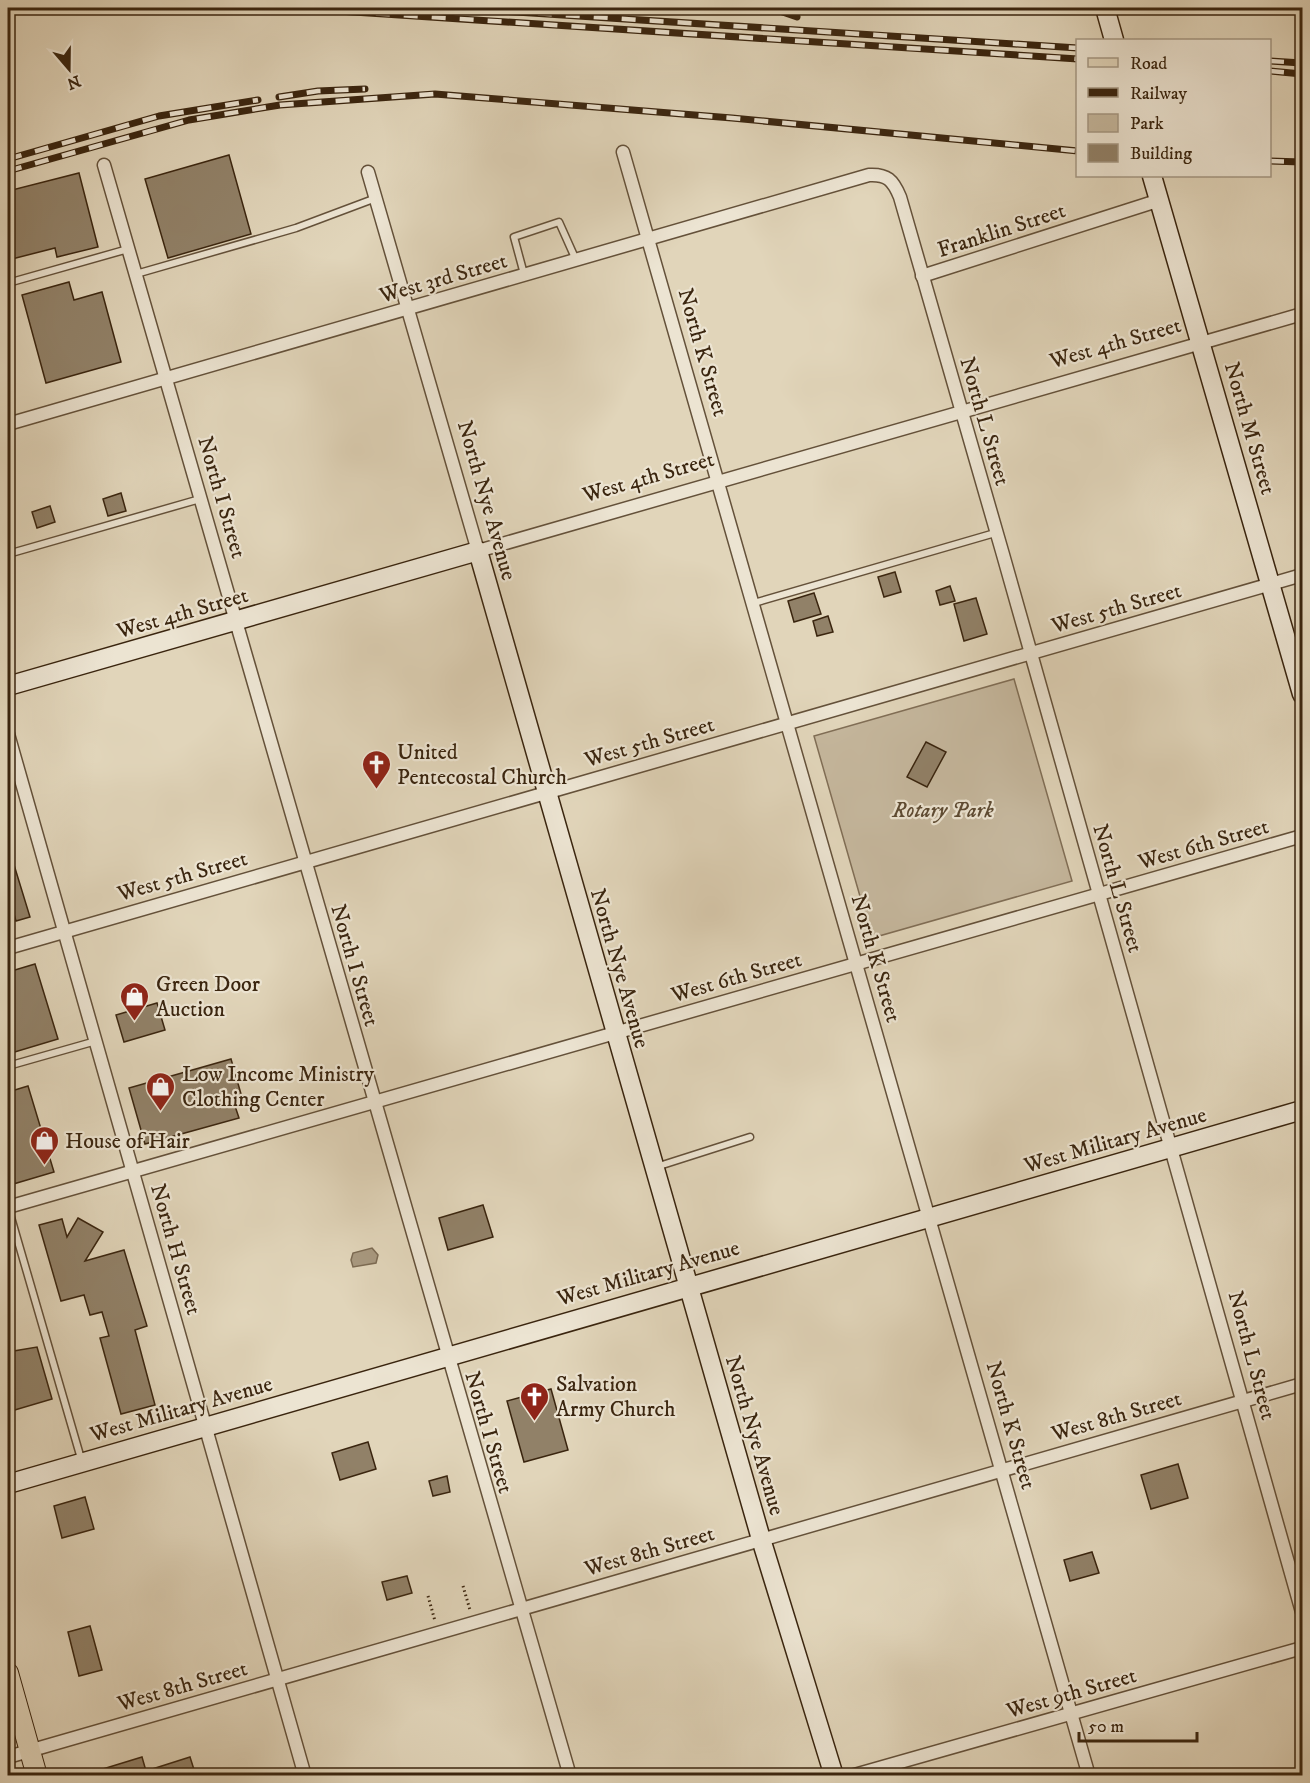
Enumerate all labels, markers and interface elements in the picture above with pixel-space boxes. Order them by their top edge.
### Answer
north arrow [39,39,99,99]
legend [1076,39,1271,177]
text: Road [1130,53,1167,75]
text: N [64,71,83,94]
text: Railway [1130,83,1188,105]
text: Park [1130,113,1164,135]
text: Building [1130,143,1192,165]
street label: Franklin Street [934,197,1069,264]
street label: West 3rd Street [376,247,510,310]
street label: North K Street [671,285,734,420]
street label: West 4th Street [1046,312,1184,375]
street label: North L Street [953,354,1016,489]
street label: North M Street [1218,359,1281,498]
street label: North Nye Avenue [451,417,522,583]
street label: North I Street [191,433,252,561]
street label: West 4th Street [579,446,717,509]
street label: West 5th Street [1048,577,1184,640]
street label: West 4th Street [113,582,251,645]
street label: West 5th Street [581,711,717,774]
place label: United Pentecostal Church [397,739,568,791]
church icon: United Pentecostal Church [360,748,392,790]
park label: Rotary Park [891,797,994,824]
street label: West 6th Street [1134,813,1272,876]
street label: North L Street [1086,821,1149,956]
street label: West 5th Street [114,845,250,908]
street label: North Nye Avenue [584,885,655,1051]
street label: North K Street [844,891,907,1026]
street label: North I Street [324,901,385,1029]
street label: West 6th Street [667,946,805,1009]
place label: Green Door Auction [156,971,261,1023]
shop icon: Green Door Auction [119,980,151,1022]
place label: Low Income Ministry Clothing Center [182,1061,375,1113]
shop icon: Low Income Ministry Clothing Center [145,1070,177,1112]
street label: West Military Avenue [1020,1101,1210,1180]
shop icon: House of Hair [28,1124,60,1166]
place label: House of Hair [65,1128,190,1155]
street label: North H Street [144,1181,207,1318]
street label: West Military Avenue [553,1234,743,1313]
street label: North L Street [1221,1288,1282,1423]
street label: North Nye Avenue [719,1352,790,1518]
street label: North K Street [979,1358,1042,1493]
street label: North I Street [458,1368,519,1496]
street label: West Military Avenue [86,1370,276,1449]
place label: Salvation Army Church [556,1371,676,1423]
church icon: Salvation Army Church [519,1380,551,1422]
street label: West 8th Street [1047,1385,1184,1448]
street label: West 8th Street [580,1520,717,1583]
street label: West 8th Street [113,1655,250,1718]
street label: West 9th Street [1002,1662,1139,1725]
scale bar [1079,1705,1198,1743]
text: 50 m [1088,1716,1124,1738]

